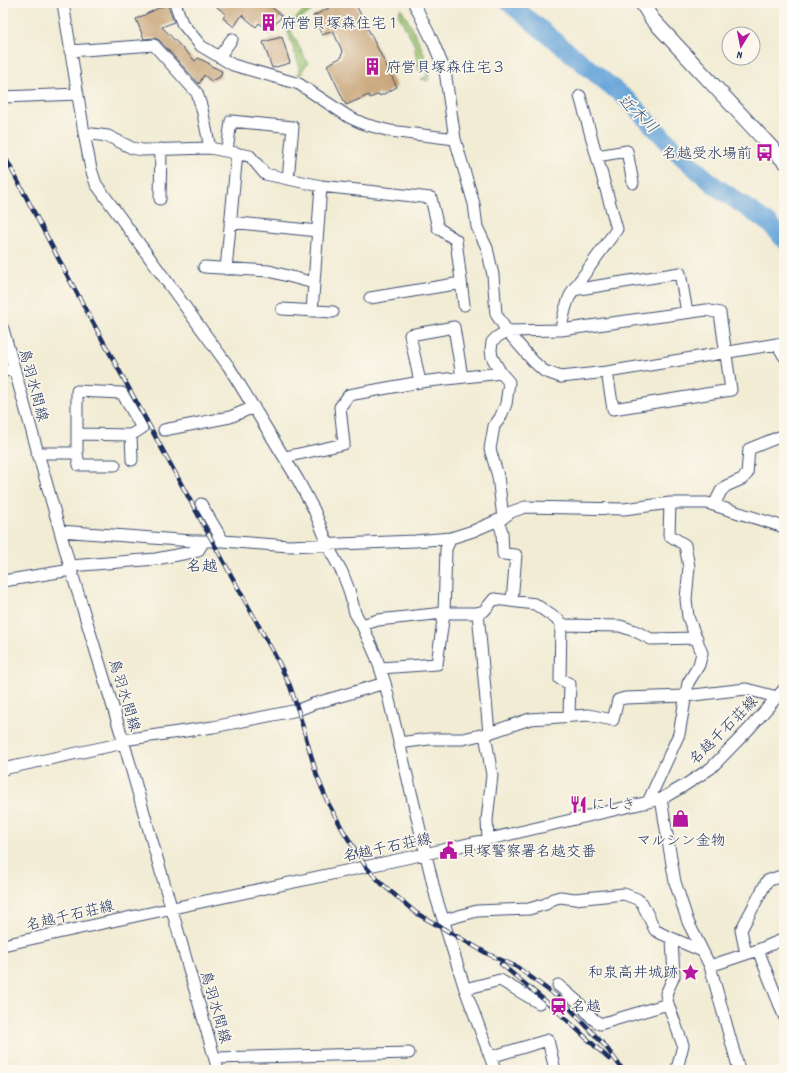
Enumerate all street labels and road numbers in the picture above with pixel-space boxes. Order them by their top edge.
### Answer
street label: 鳥羽水間線 [12,346,52,425]
street label: 鳥羽水間線 [102,656,145,735]
street label: 名越千石荘線 [685,692,764,771]
street label: 名越千石荘線 [341,829,434,869]
street label: 名越千石荘線 [24,896,117,938]
street label: 鳥羽水間線 [193,968,235,1047]

